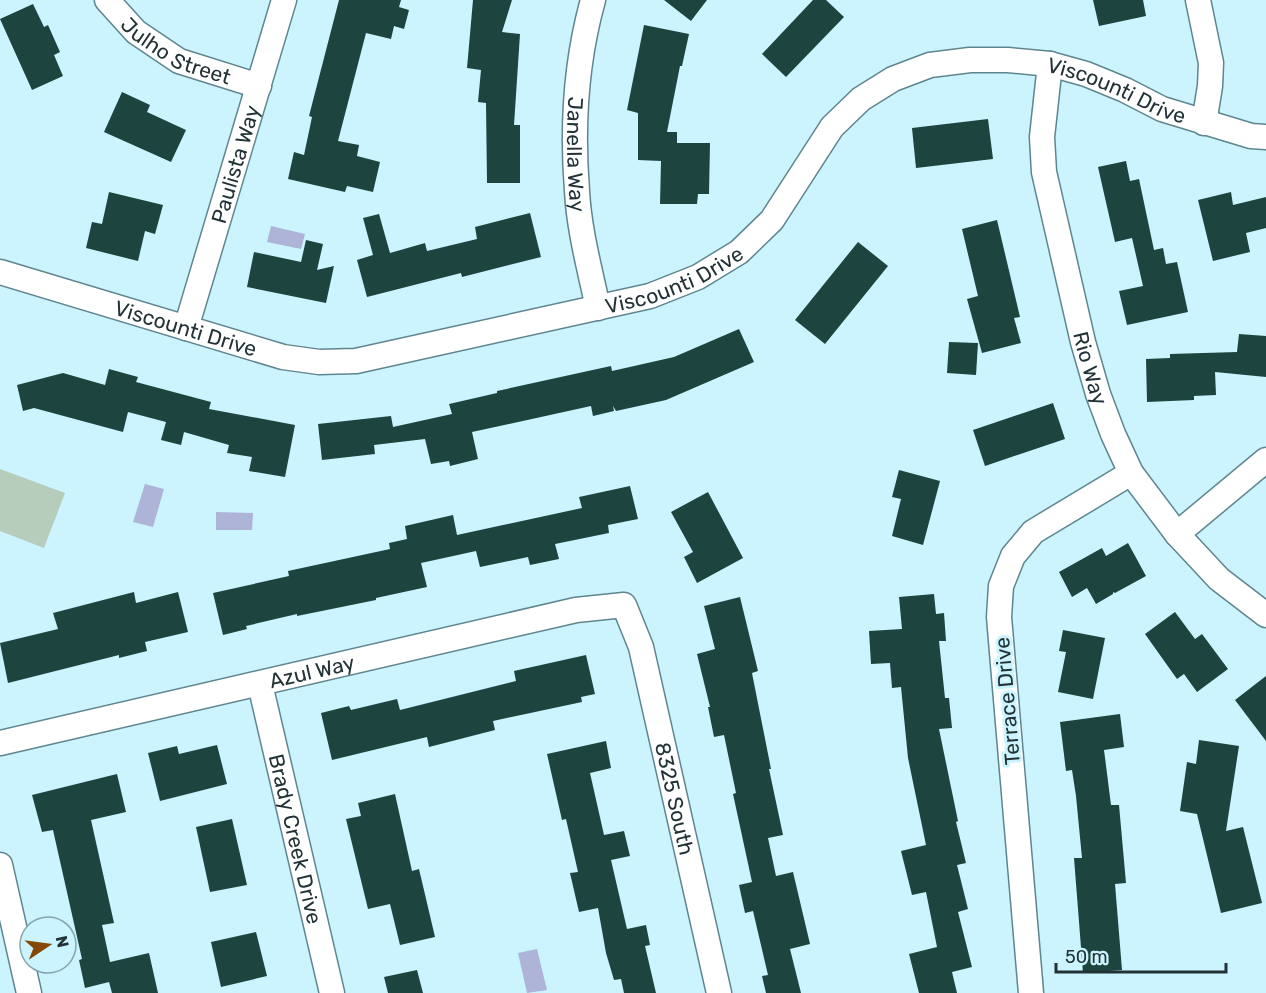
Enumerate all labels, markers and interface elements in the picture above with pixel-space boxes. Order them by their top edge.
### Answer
street label: Julho Street [116,12,234,89]
street label: Viscounti Drive [1045,51,1189,128]
street label: Janella Way [562,96,591,214]
street label: Paulista Way [205,102,265,226]
street label: Viscounti Drive [603,240,747,318]
street label: Viscounti Drive [112,295,260,361]
street label: Rio Way [1068,329,1114,409]
street label: Terrace Drive [989,636,1025,766]
street label: Azul Way [267,649,357,693]
street label: 8325 South [650,740,700,857]
street label: Brady Creek Drive [264,751,328,926]
north arrow [18,915,78,975]
text: N [52,934,73,949]
scale bar [1056,936,1226,974]
text: 50 m [1065,946,1108,968]

